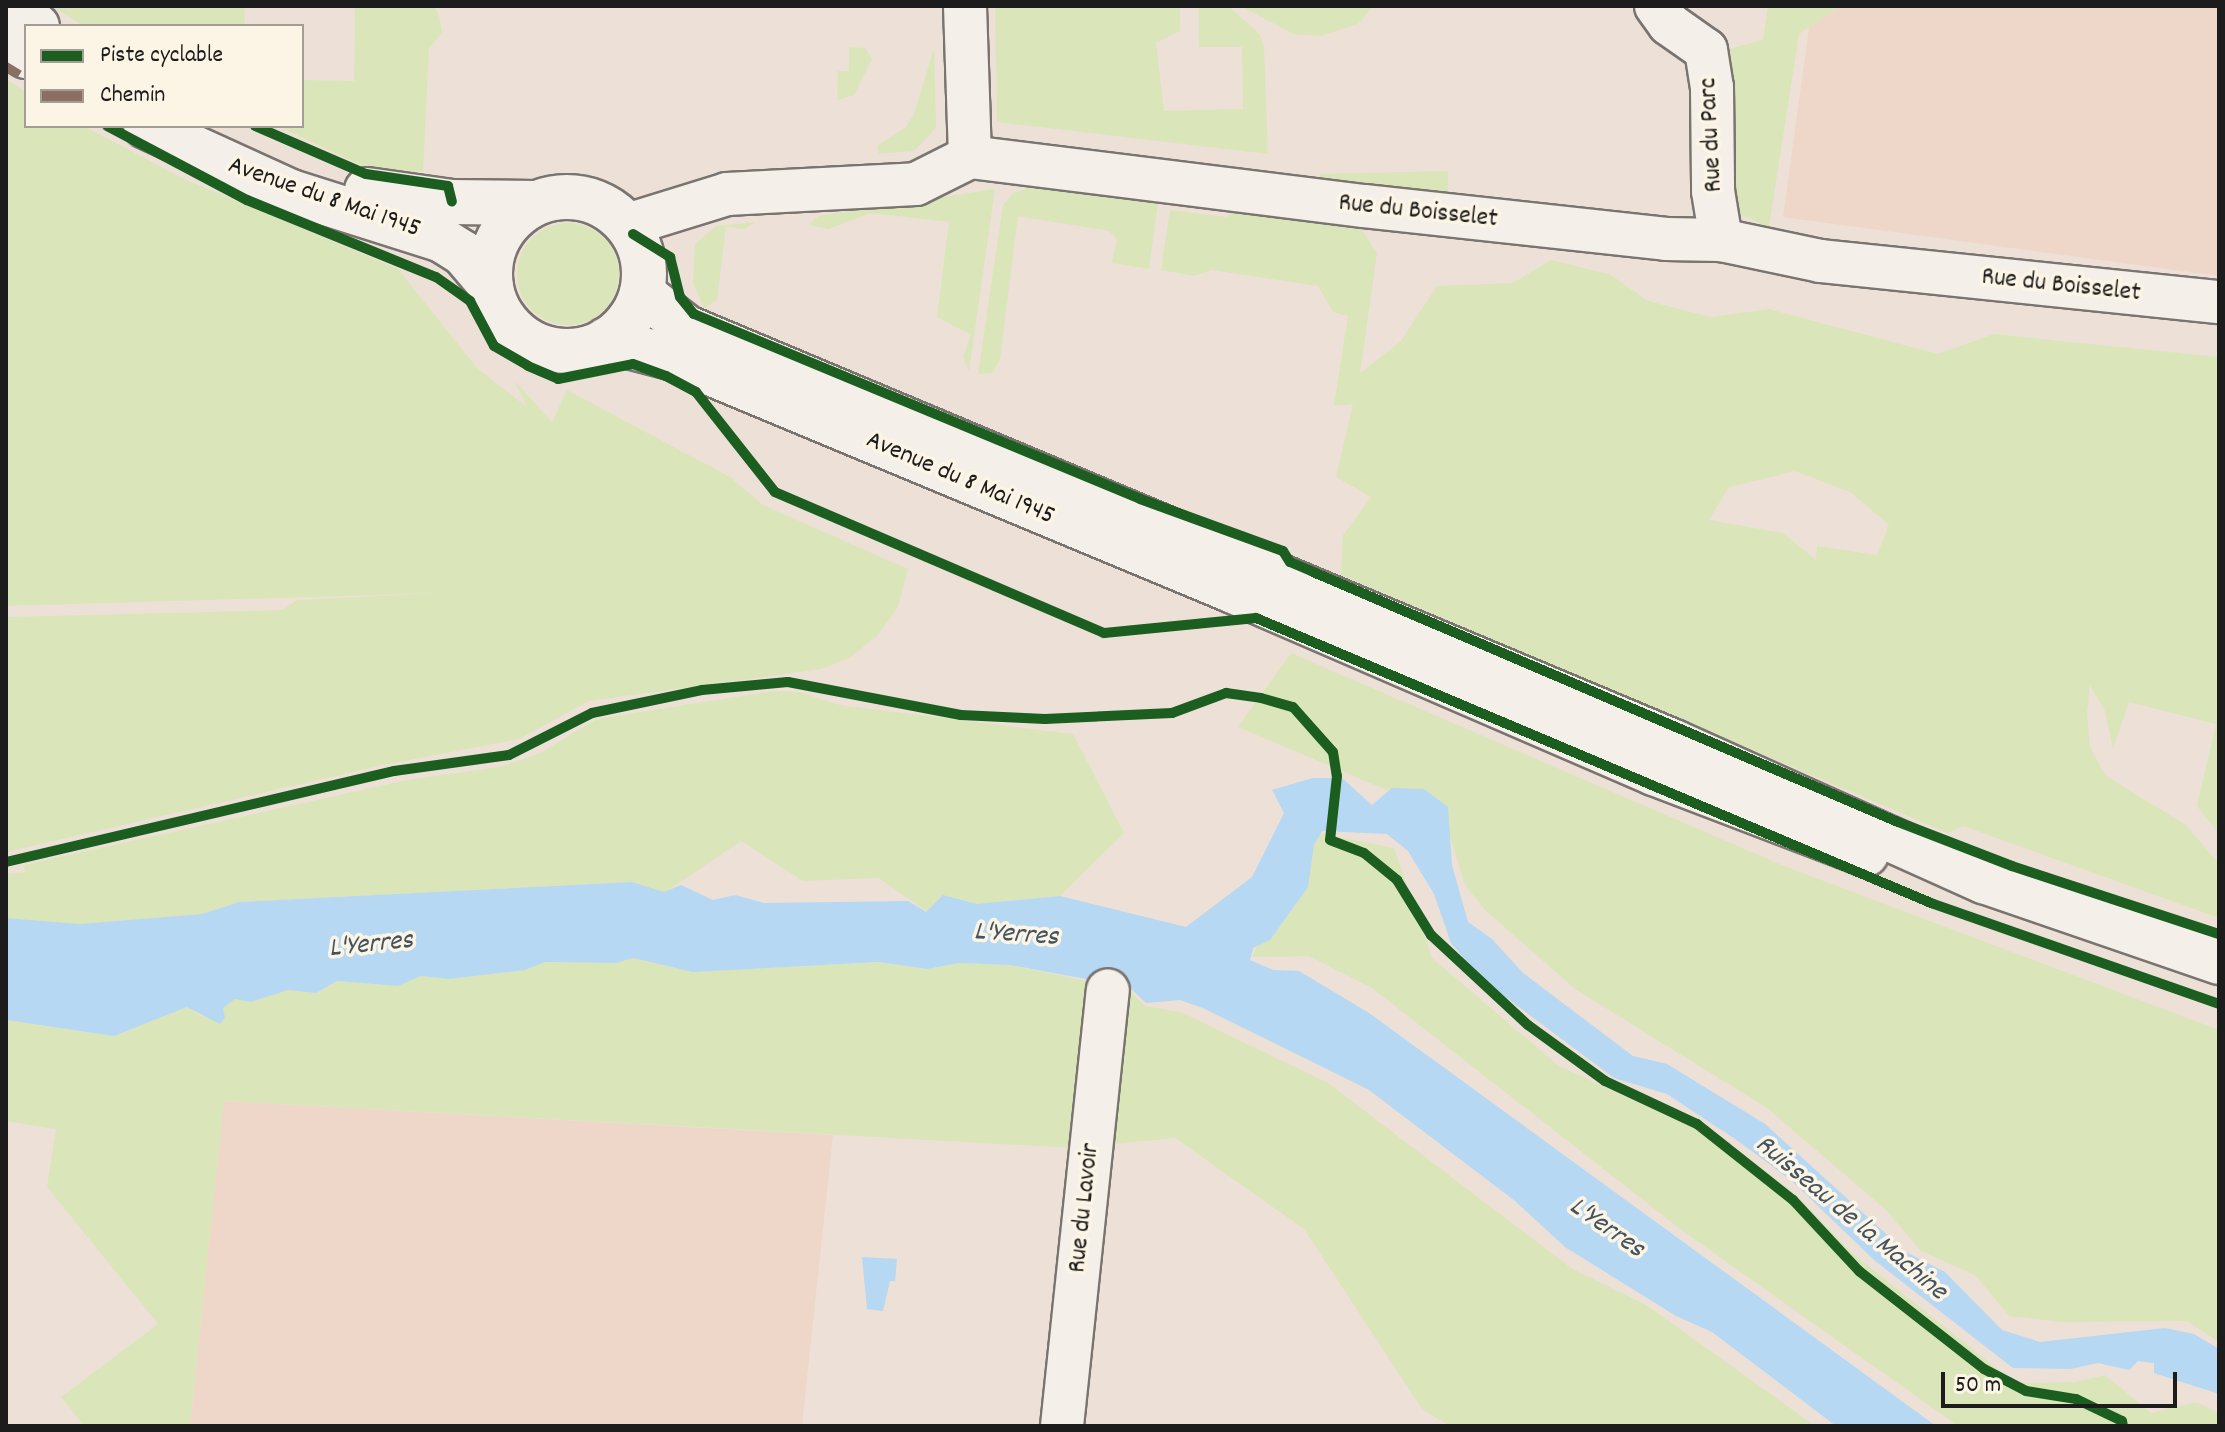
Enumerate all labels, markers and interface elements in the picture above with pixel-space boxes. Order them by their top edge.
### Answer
legend [24,24,304,128]
text: Piste cyclable [100,39,223,73]
street label: Rue du Parc [1693,77,1731,193]
text: Chemin [100,79,165,113]
street label: Avenue du 8 Mai 1945 [224,150,424,246]
street label: Rue du Boisselet [1337,188,1499,236]
street label: Rue du Boisselet [1980,262,2142,310]
street label: Avenue du 8 Mai 1945 [861,425,1059,533]
water label: L'Yerres [973,916,1059,956]
water label: L'Yerres [327,925,415,967]
water label: Ruisseau de la Machine [1747,1129,1953,1309]
street label: Rue du Lavoir [1063,1142,1107,1274]
water label: L'Yerres [1562,1191,1650,1267]
scale bar [1945,1356,2181,1406]
text: 50 m [1955,1369,2001,1403]

